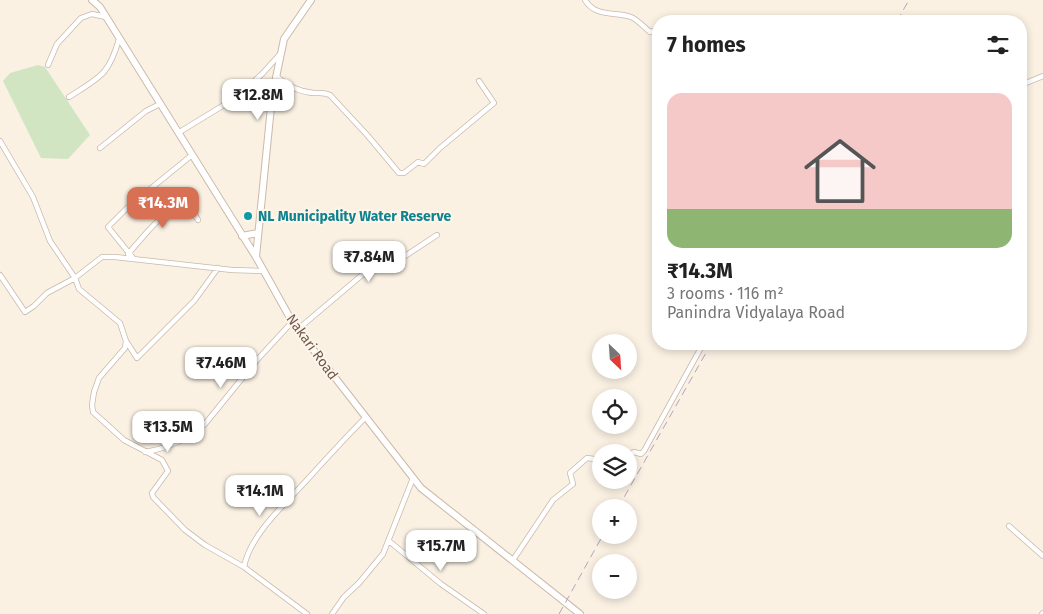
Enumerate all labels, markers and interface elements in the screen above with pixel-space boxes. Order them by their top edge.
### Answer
icon: filters [984,31,1012,59]
text: 7 homes [667,32,746,58]
pin: ₹12.8M [217,78,299,121]
text: ₹12.8M [233,85,283,104]
icon: home [795,126,885,216]
pin: ₹14.3M [122,186,204,229]
text: ₹14.3M [138,193,188,212]
place label: NL Municipality Water Reserve [258,208,451,225]
marker: NL Municipality Water Reserve [242,210,254,222]
pin: ₹7.84M [328,240,410,283]
text: ₹7.84M [344,247,394,266]
text: ₹14.3M [667,258,733,284]
text: 3 rooms · 116 m² [667,284,784,303]
text: Panindra Vidyalaya Road [667,303,845,322]
street label: Nakari Road [282,311,342,383]
north arrow [592,334,638,379]
map controls [592,334,637,599]
pin: ₹7.46M [180,346,262,389]
text: ₹7.46M [196,353,246,372]
button: locate [592,389,637,434]
pin: ₹13.5M [127,410,209,453]
text: ₹13.5M [143,417,193,436]
button: layers [592,444,637,489]
pin: ₹14.1M [219,474,301,517]
text: ₹14.1M [236,481,284,500]
button: + [592,499,637,544]
pin: ₹15.7M [400,530,482,572]
text: ₹15.7M [417,536,465,555]
button: − [592,554,637,599]

